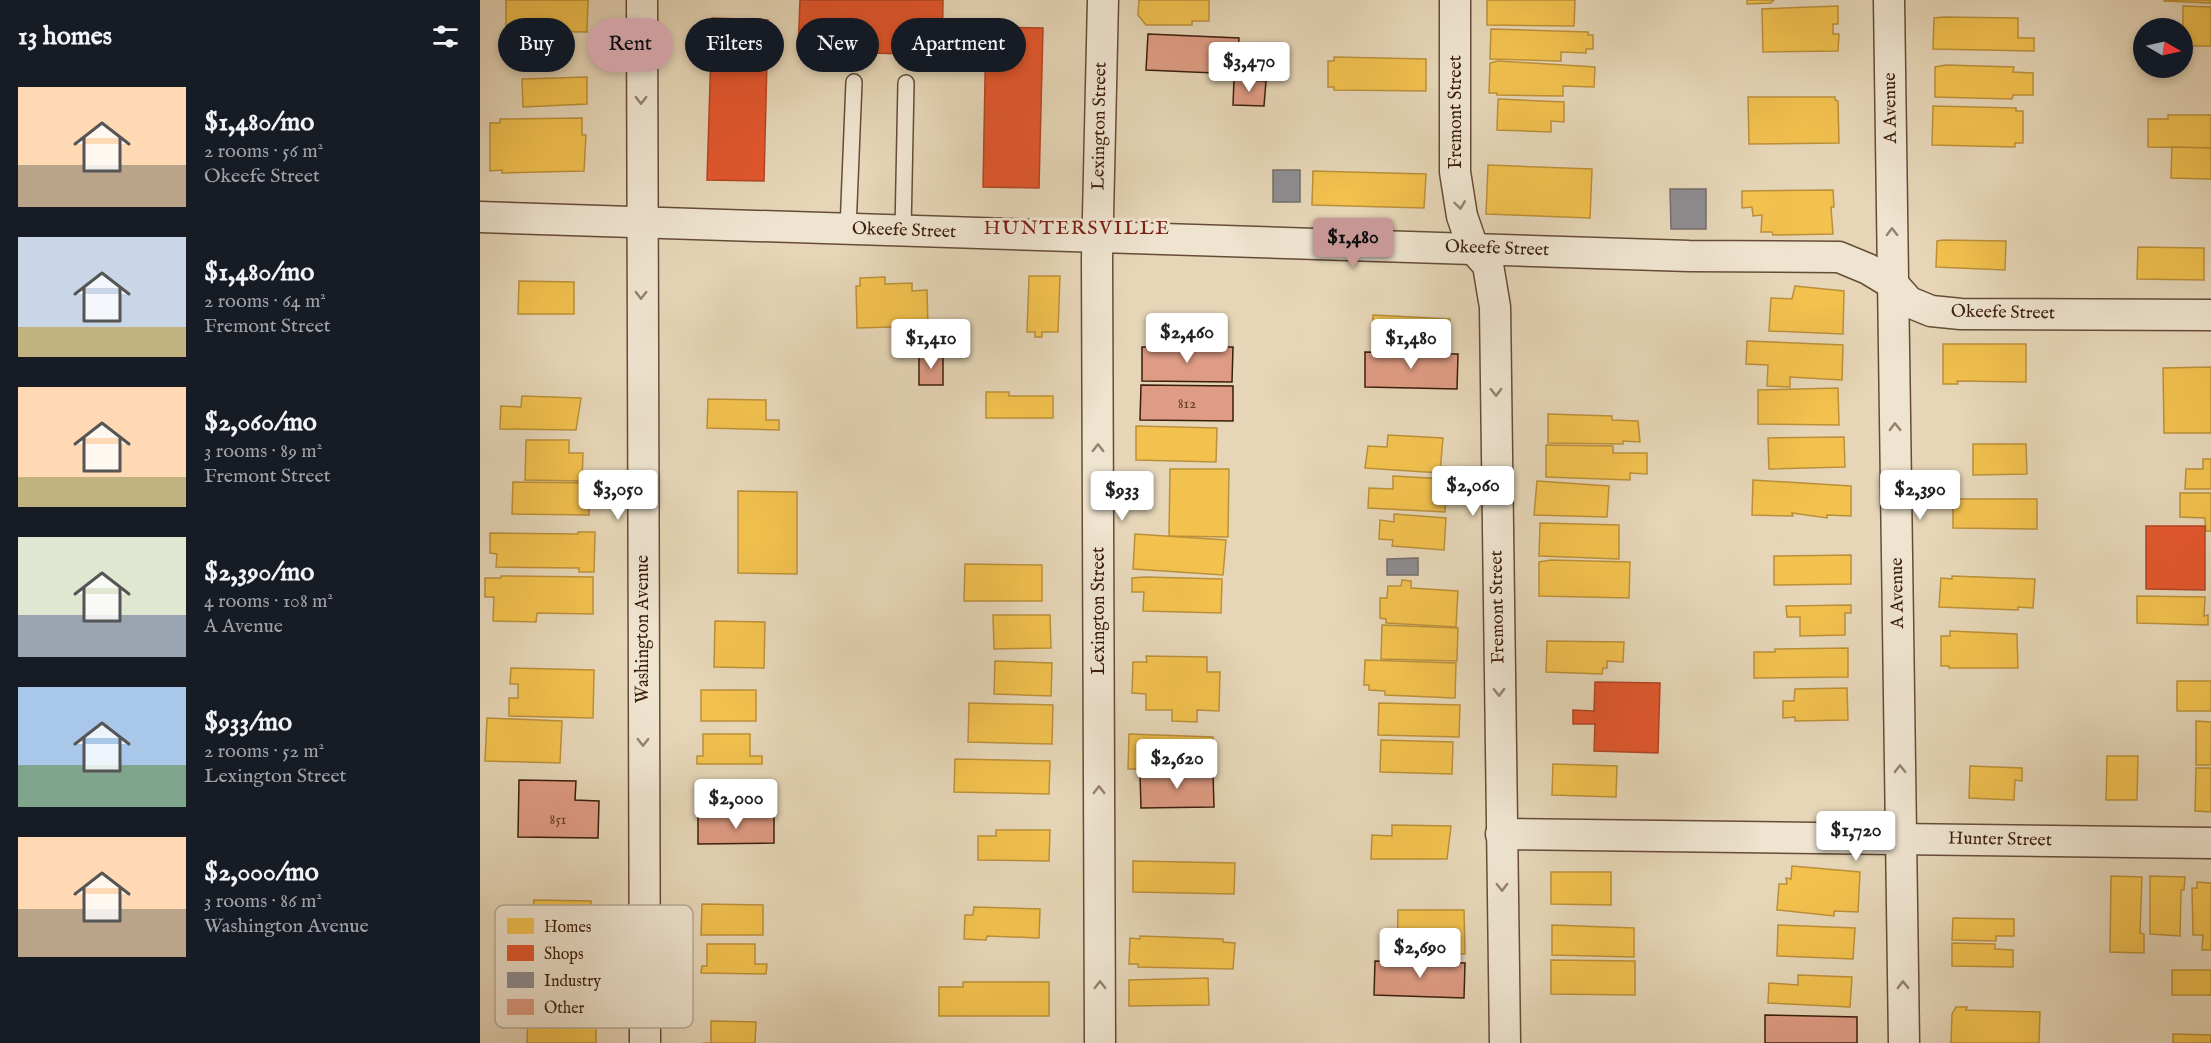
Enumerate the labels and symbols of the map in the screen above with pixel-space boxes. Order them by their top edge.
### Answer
north arrow [2133,18,2193,78]
pin: $3,470 [1200,42,1298,93]
street label: Fremont Street [1445,55,1468,169]
street label: Lexington Street [1087,62,1113,190]
street label: A Avenue [1879,72,1903,145]
one-way arrow [635,96,647,105]
one-way arrow [1454,201,1466,210]
district label: HUNTERSVILLE [983,216,1171,241]
street label: Okeefe Street [851,218,957,244]
pin: $1,480 [1304,218,1402,269]
one-way arrow [1886,227,1898,236]
street label: Okeefe Street [1444,236,1550,262]
one-way arrow [635,291,647,300]
street label: Okeefe Street [1951,301,2055,325]
pin: $2,460 [1138,313,1236,364]
pin: $1,410 [882,319,980,370]
pin: $1,480 [1362,319,1460,370]
one-way arrow [1490,387,1502,396]
house number: 812 [1178,394,1196,413]
one-way arrow [1889,422,1901,431]
one-way arrow [1092,443,1104,452]
pin: $2,060 [1424,466,1522,517]
pin: $3,050 [569,470,667,521]
pin: $2,390 [1871,470,1969,521]
pin: $933 [1086,471,1158,522]
street label: Lexington Street [1088,547,1111,675]
street label: Fremont Street [1486,550,1510,664]
street label: Washington Avenue [632,555,655,703]
street label: A Avenue [1886,557,1910,630]
one-way arrow [1493,687,1505,696]
one-way arrow [637,738,649,747]
pin: $2,620 [1128,739,1226,790]
one-way arrow [1894,764,1906,773]
pin: $2,000 [687,779,785,830]
one-way arrow [1093,785,1105,794]
house number: 851 [550,810,566,829]
pin: $1,720 [1807,811,1905,862]
street label: Hunter Street [1948,828,2052,852]
one-way arrow [1496,882,1508,891]
legend [495,905,693,1028]
text: Homes [544,918,592,938]
pin: $2,690 [1371,928,1469,979]
text: Shops [544,945,584,965]
text: Industry [544,972,601,992]
one-way arrow [1094,980,1106,989]
one-way arrow [1897,980,1909,989]
text: Other [544,999,585,1019]

